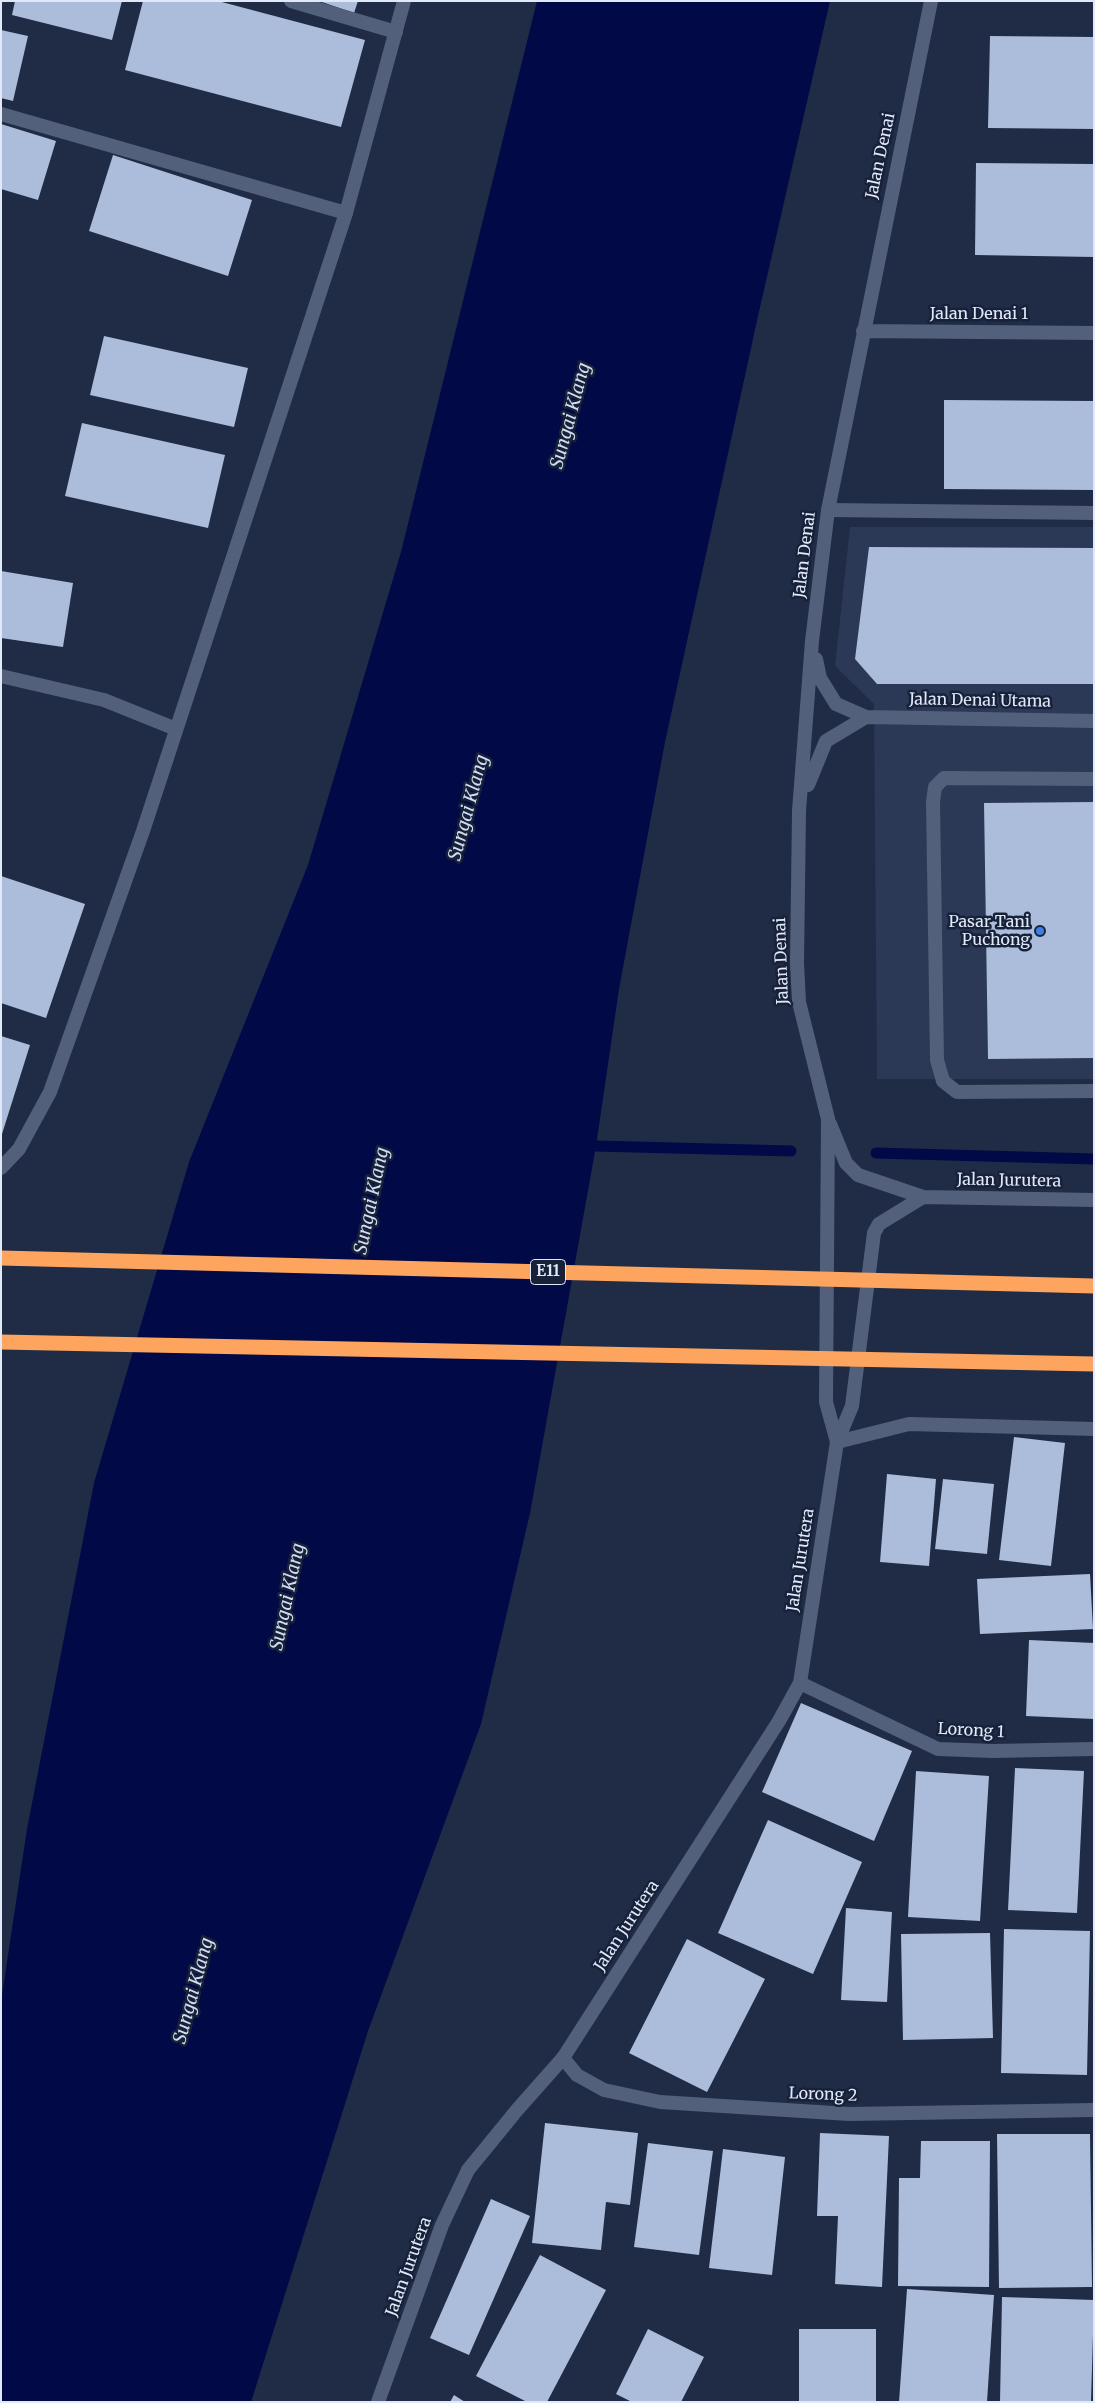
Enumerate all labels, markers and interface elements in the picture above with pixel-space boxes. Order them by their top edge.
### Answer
street label: Jalan Denai [863,111,899,201]
street label: Jalan Denai 1 [930,304,1028,324]
water label: Sungai Klang [546,361,596,471]
street label: Jalan Denai [790,511,820,599]
street label: Jalan Denai Utama [909,690,1051,712]
water label: Sungai Klang [444,753,494,863]
place label: Pasar Tani Puchong [948,912,1030,950]
street label: Jalan Denai [771,917,793,1005]
marker: Pasar Tani Puchong [1034,925,1046,937]
water label: Sungai Klang [350,1146,394,1256]
street label: Jalan Jurutera [957,1170,1061,1192]
road number: E11 [530,1260,566,1284]
street label: Jalan Jurutera [783,1507,819,1613]
water label: Sungai Klang [266,1542,310,1652]
street label: Lorong 1 [937,1720,1005,1742]
street label: Jalan Jurutera [591,1877,663,1975]
water label: Sungai Klang [169,1936,219,2046]
street label: Lorong 2 [788,2084,858,2106]
street label: Jalan Jurutera [382,2215,436,2319]

